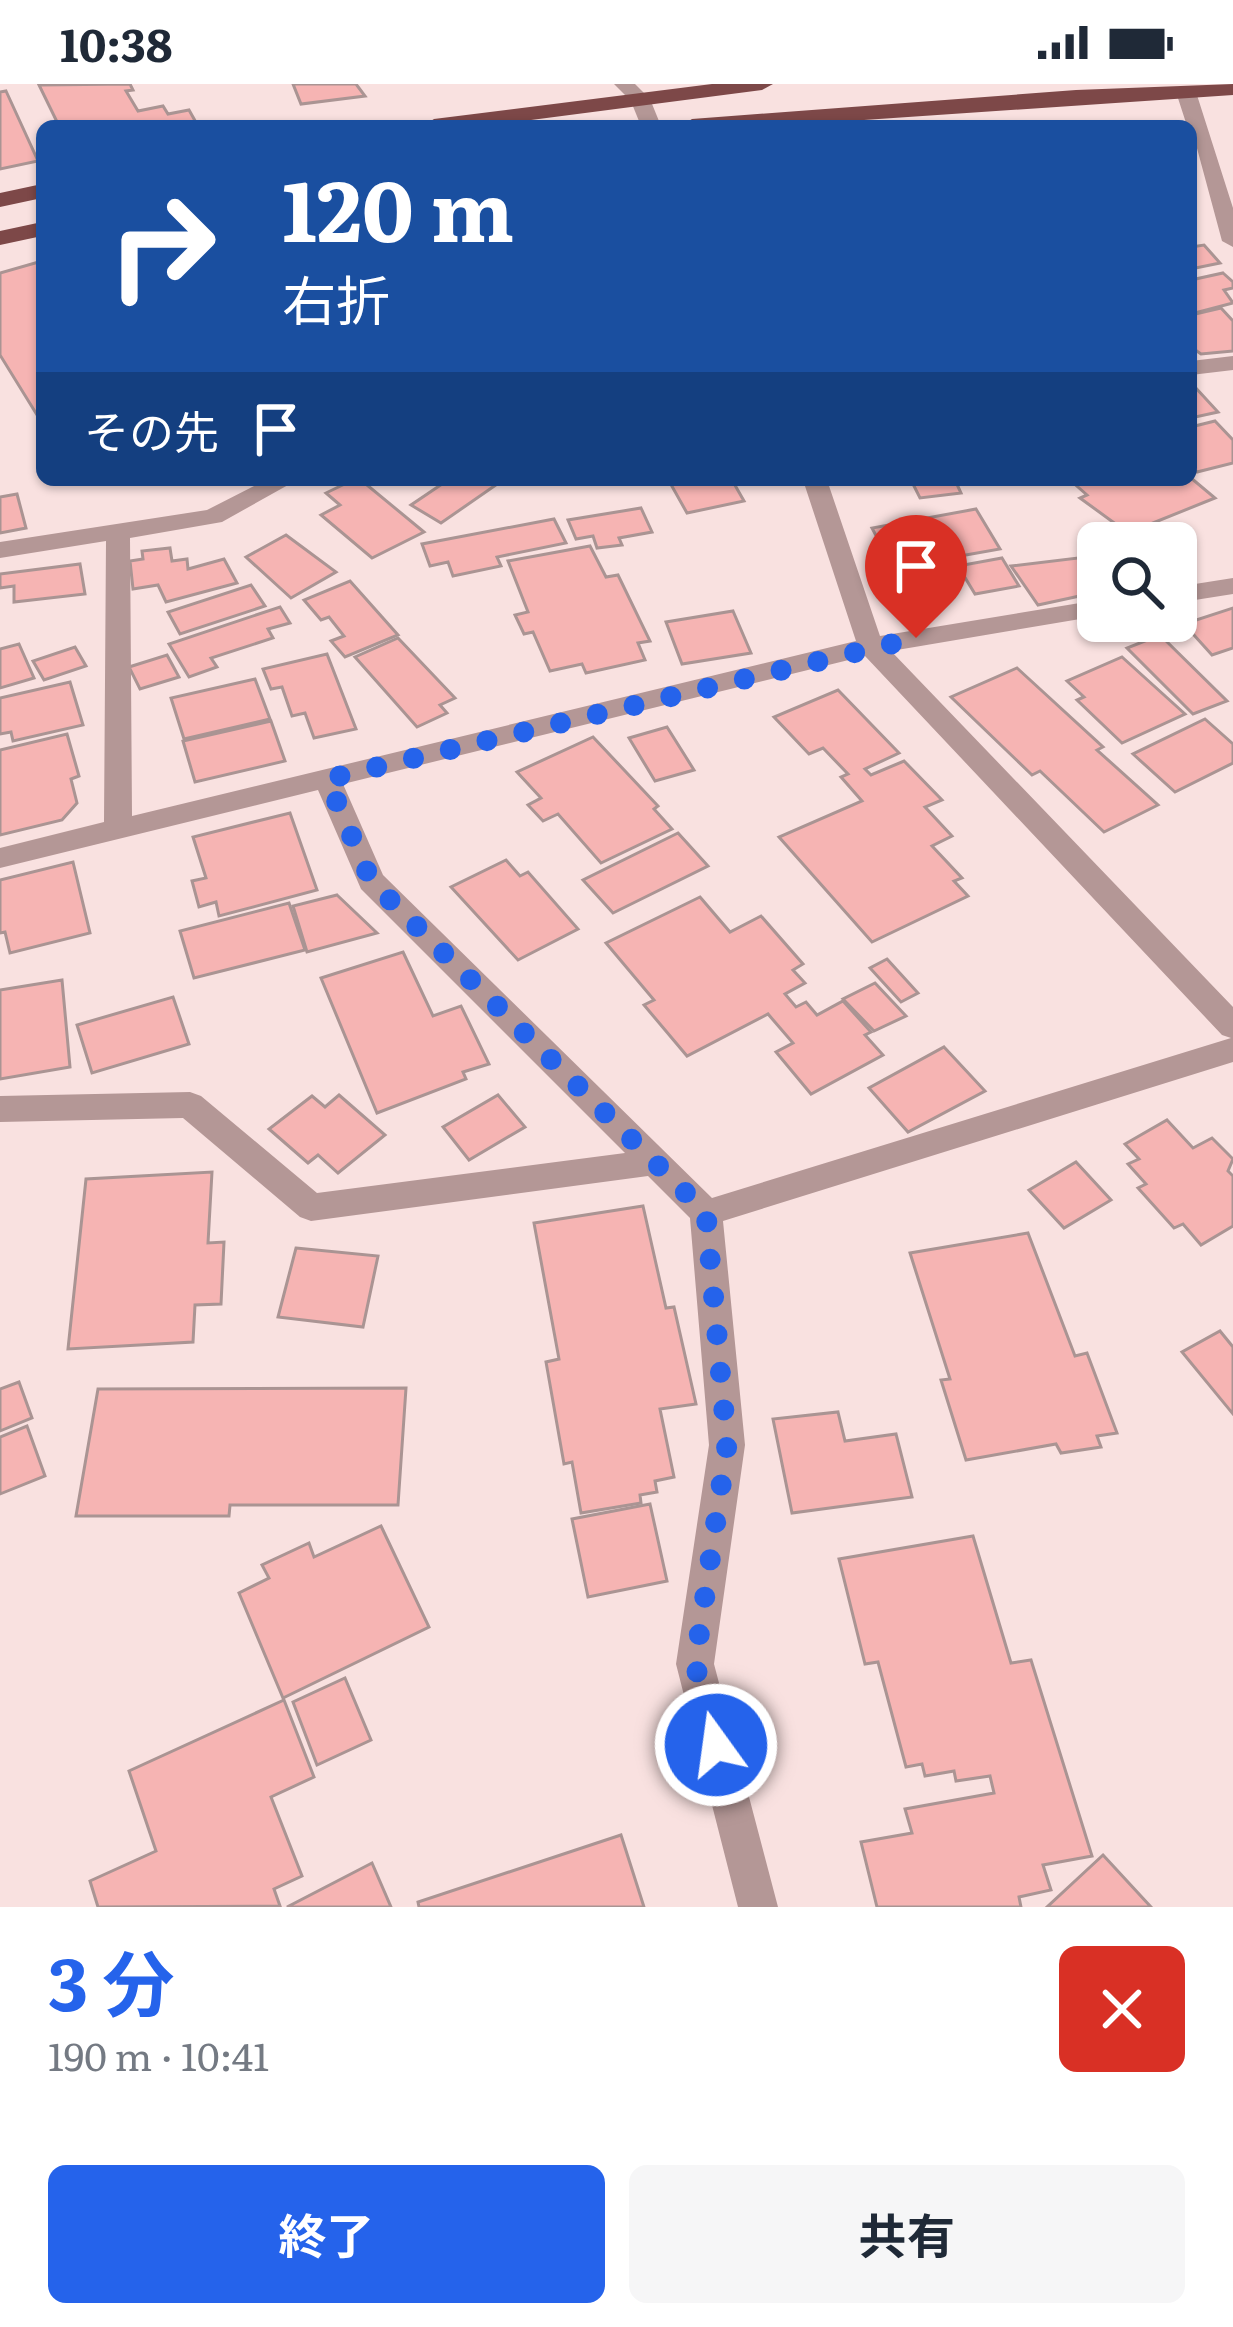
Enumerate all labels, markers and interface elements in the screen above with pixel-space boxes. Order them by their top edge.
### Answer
text: 10:38 [60,9,172,76]
text: 120 m [282,143,514,268]
icon: right [84,168,240,324]
text: 右折 [282,257,390,338]
text: その先 [84,396,219,463]
icon: arrive [243,396,309,462]
pin [865,515,967,638]
map controls [1077,522,1197,642]
button: search [1077,522,1197,642]
icon: arrive [883,533,949,599]
position arrow [653,1682,779,1808]
text: 3 分 [48,1926,175,2033]
button: close [1059,1946,1185,2072]
text: 190 m · 10:41 [48,2025,269,2083]
button: 終了 [48,2165,605,2303]
button: 共有 [629,2165,1185,2303]

